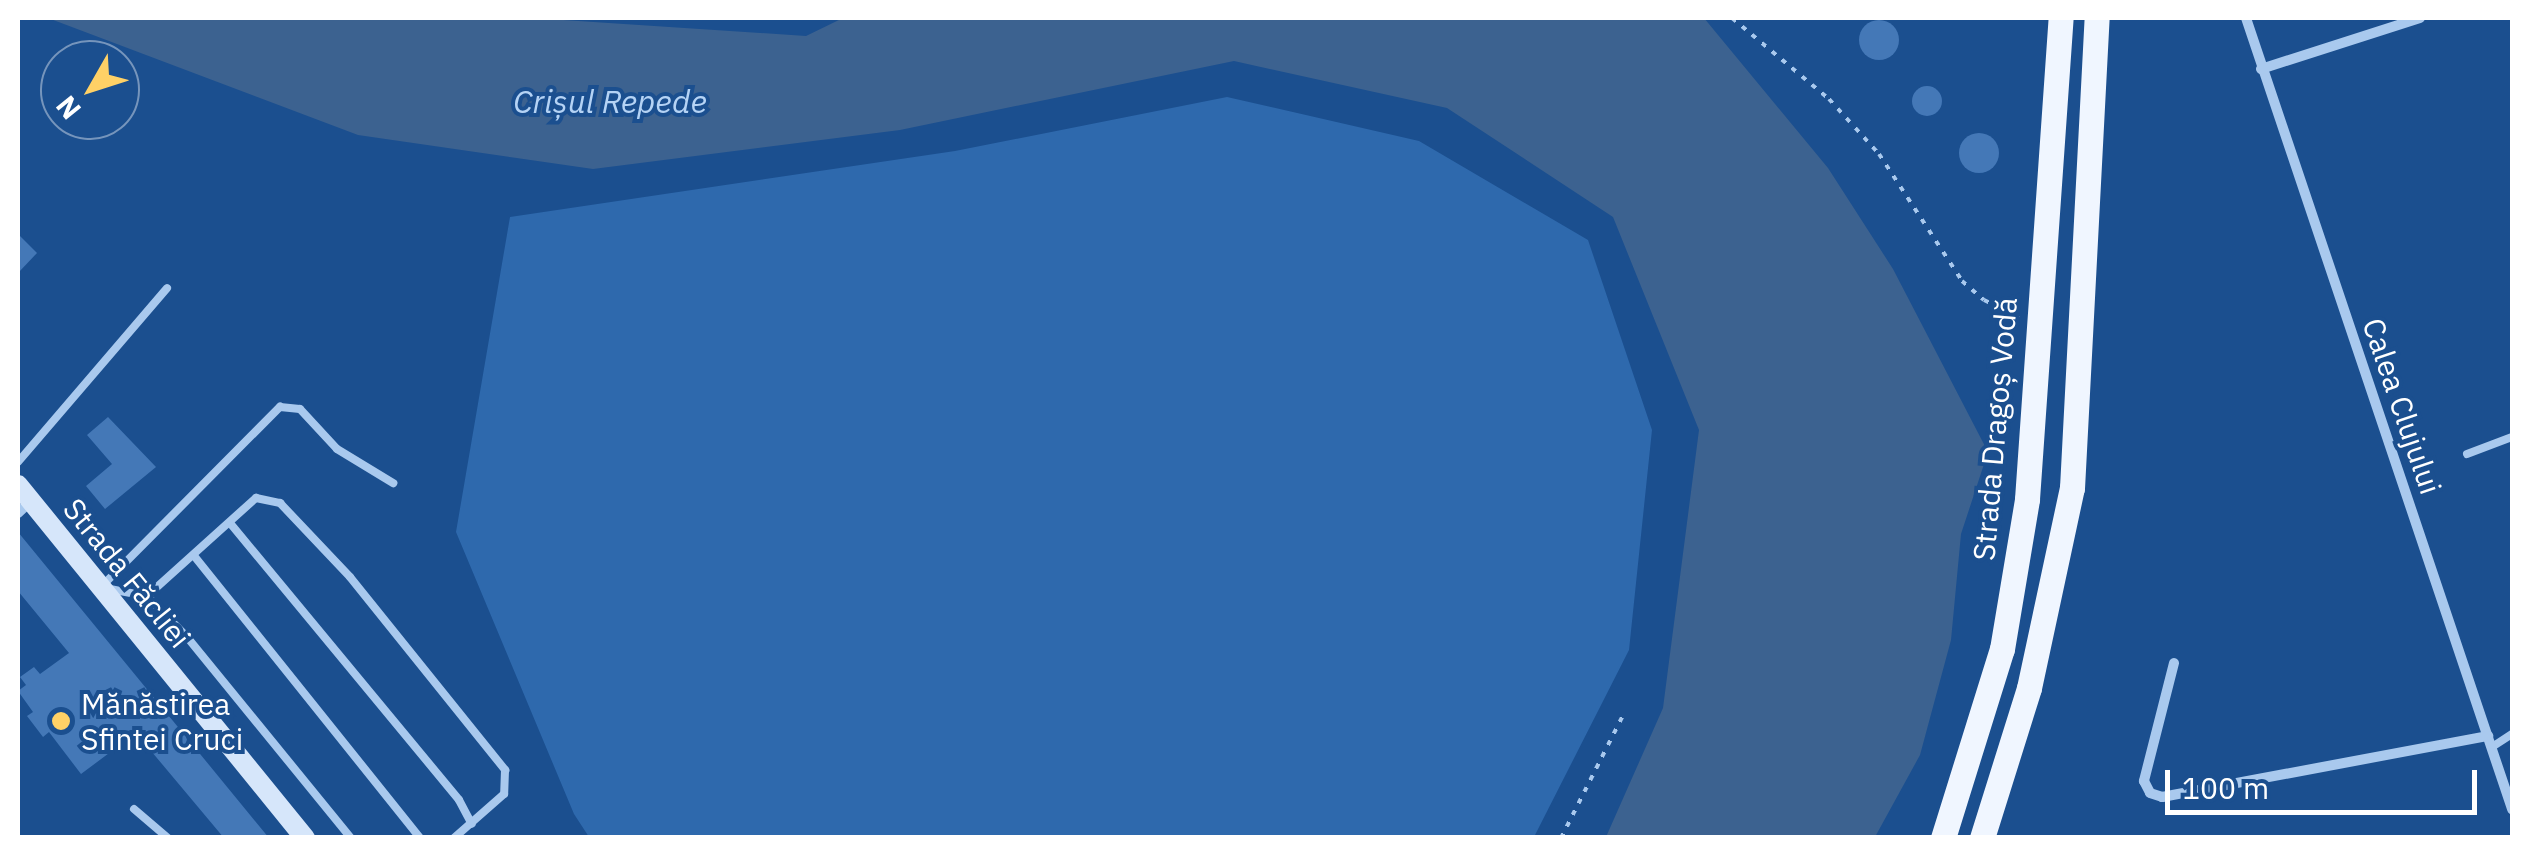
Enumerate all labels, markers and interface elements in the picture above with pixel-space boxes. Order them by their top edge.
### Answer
north arrow [40,40,140,140]
water label: Crișul Repede [513,82,707,120]
text: N [47,88,89,127]
street label: Strada Dragoș Vodă [1966,296,2024,562]
street label: Calea Clujului [2355,313,2449,499]
street label: Strada Făcliei [56,491,198,655]
place label: Mănăstirea Sfintei Cruci [81,686,243,756]
marker: Mănăstirea Sfintei Cruci [50,710,72,732]
scale bar [2170,750,2482,812]
text: 100 m [2182,768,2269,807]

